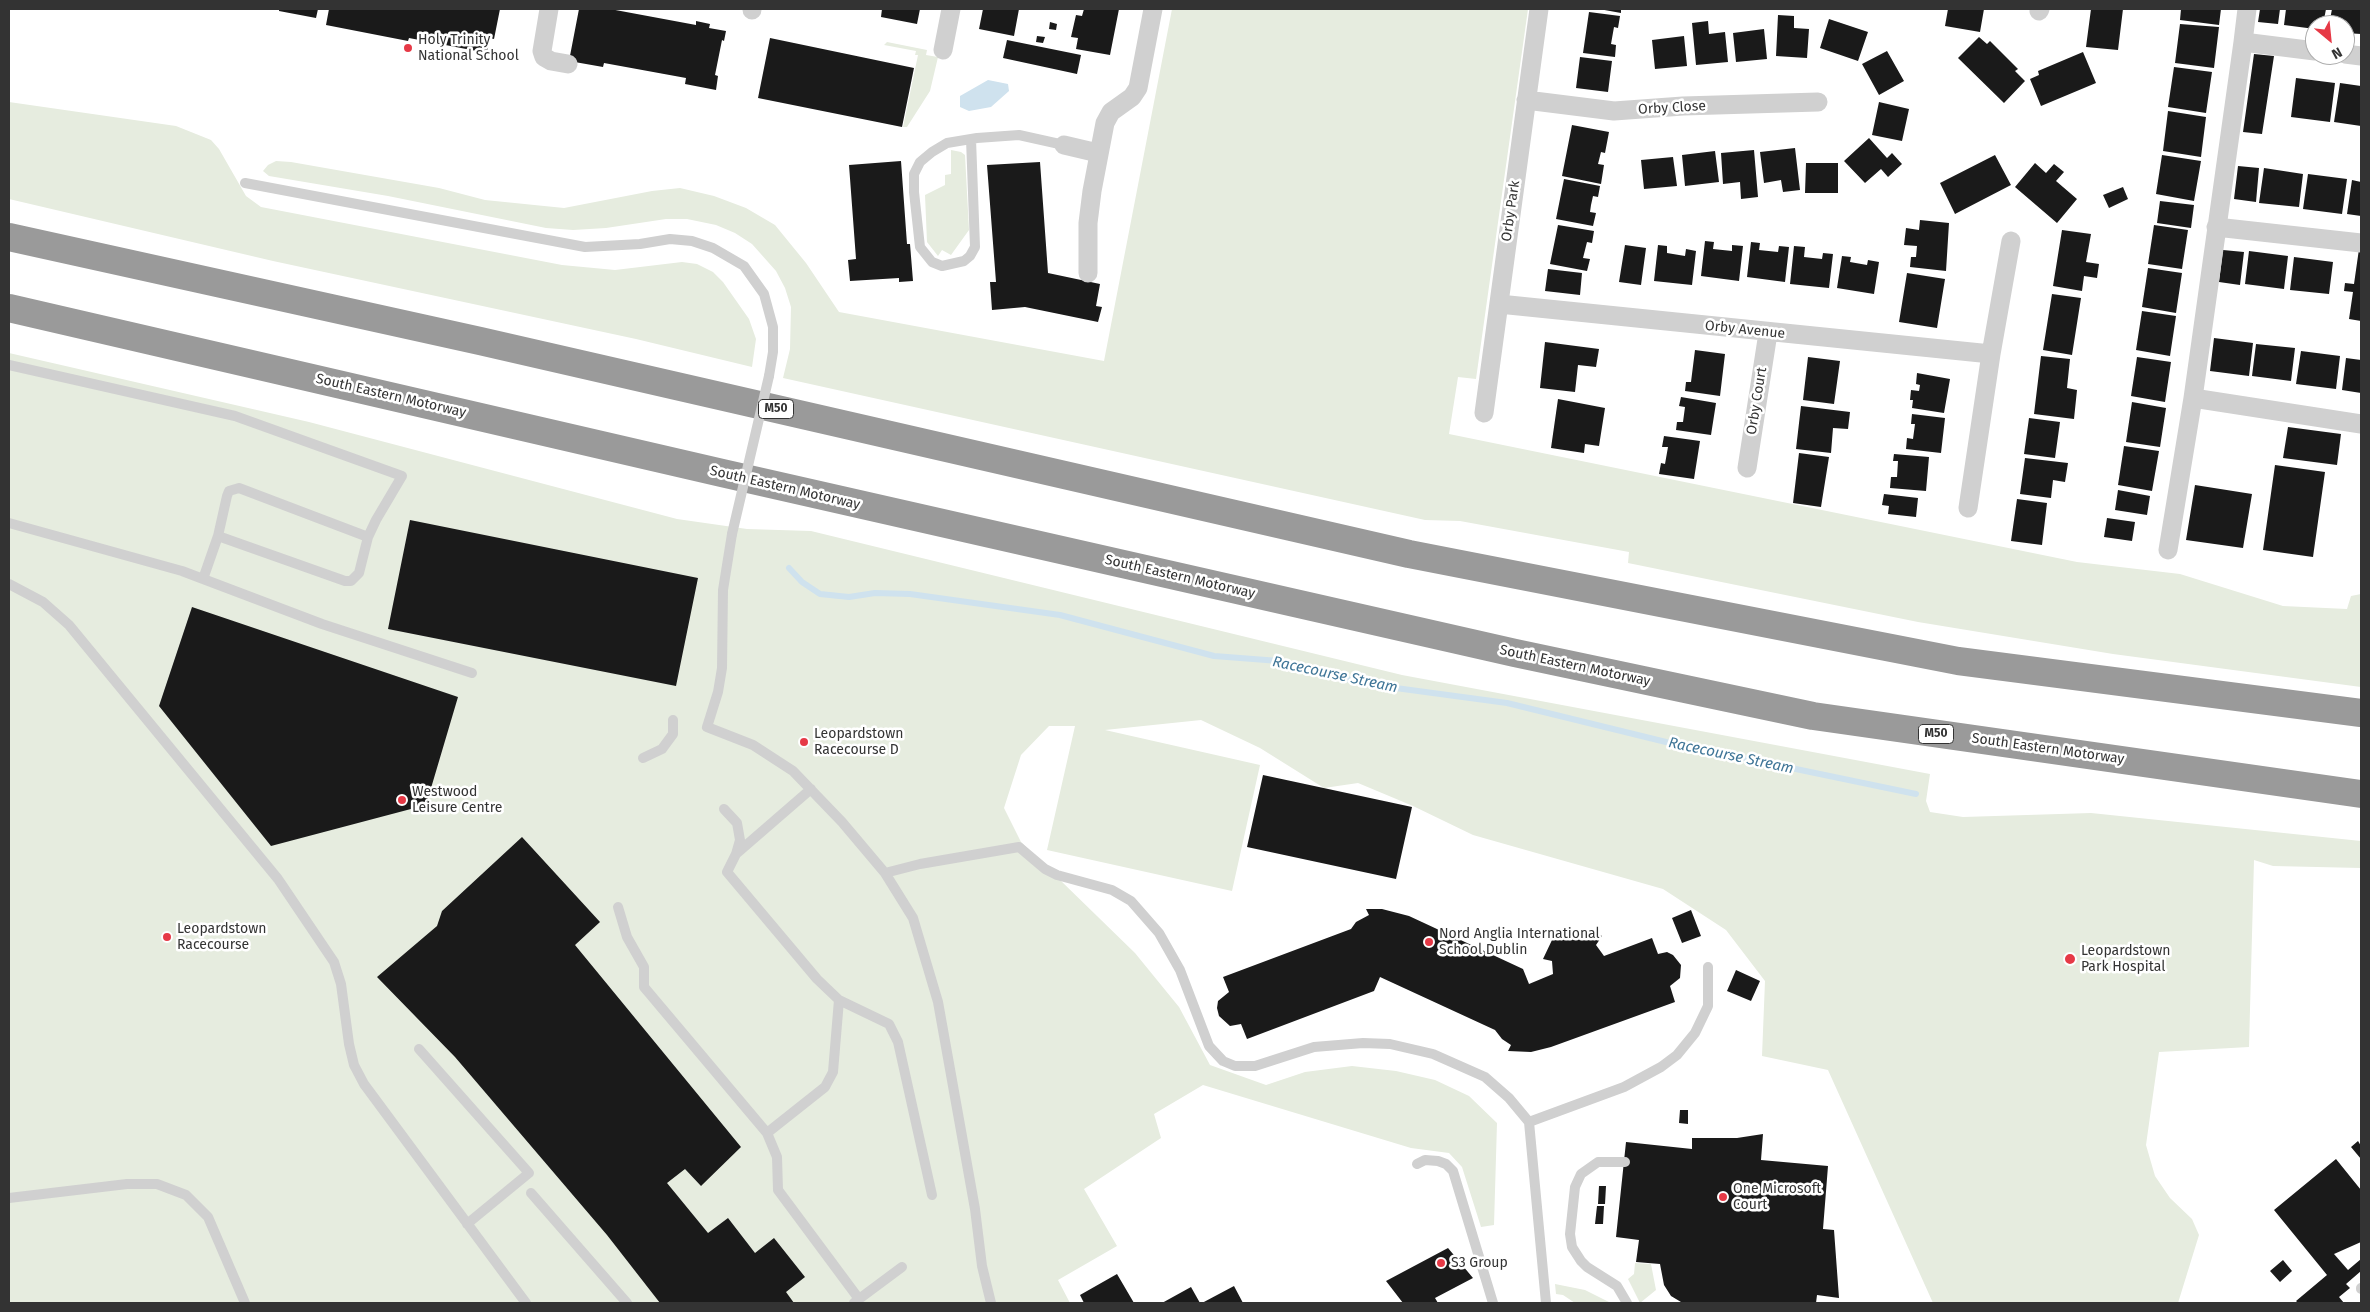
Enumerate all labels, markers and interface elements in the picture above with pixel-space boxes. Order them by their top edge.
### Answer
north arrow [2305,15,2355,65]
place label: Holy Trinity National School [418,32,519,64]
marker: Holy Trinity National School [402,42,414,54]
text: N [2329,43,2345,62]
street label: Orby Close [1638,98,1706,118]
street label: Orby Park [1498,179,1524,243]
street label: Orby Avenue [1704,317,1786,343]
street label: Orby Court [1743,366,1771,436]
street label: South Eastern Motorway [314,371,468,421]
road number: M50 [758,399,794,418]
street label: South Eastern Motorway [708,463,862,513]
street label: South Eastern Motorway [1103,552,1257,602]
street label: South Eastern Motorway [1498,642,1652,690]
water label: Racecourse Stream [1271,653,1399,697]
road number: M50 [1918,724,1954,744]
place label: Leopardstown Racecourse D [814,726,903,759]
street label: South Eastern Motorway [1971,730,2125,768]
water label: Racecourse Stream [1667,734,1795,778]
marker: Leopardstown Racecourse D [798,736,810,748]
place label: Westwood Leisure Centre [412,784,502,816]
marker: Westwood Leisure Centre [396,794,408,806]
place label: Leopardstown Racecourse [177,921,266,954]
place label: Nord Anglia International School Dublin [1439,926,1600,959]
marker: Leopardstown Racecourse [161,931,173,943]
marker: Nord Anglia International School Dublin [1423,936,1435,948]
place label: Leopardstown Park Hospital [2081,943,2170,976]
marker: Leopardstown Park Hospital [2063,952,2077,966]
place label: One Microsoft Court [1733,1181,1821,1214]
marker: One Microsoft Court [1717,1191,1729,1203]
place label: S3 Group [1451,1255,1508,1271]
marker: S3 Group [1435,1257,1447,1269]

